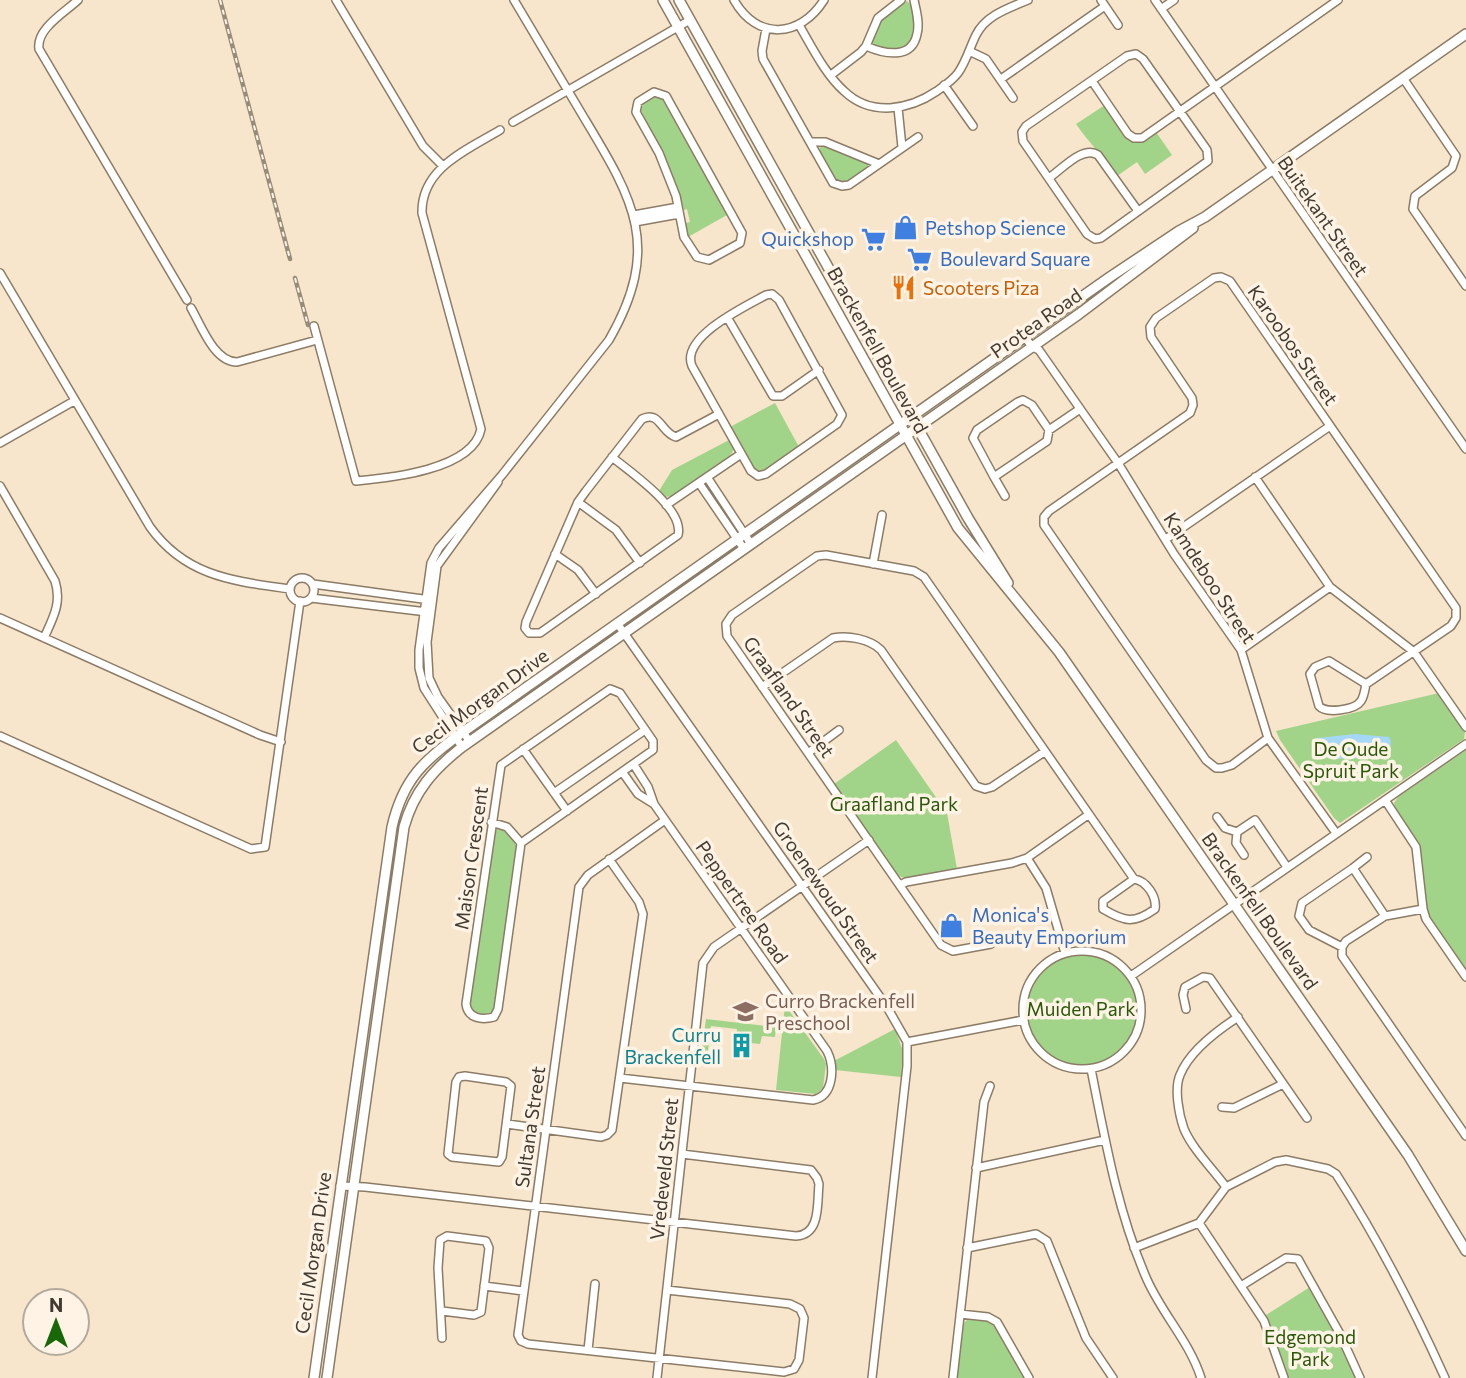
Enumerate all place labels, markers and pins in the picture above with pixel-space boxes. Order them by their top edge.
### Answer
shop icon: Petshop Science [891,214,919,242]
place label: Petshop Science [925,216,1066,239]
supermarket icon: Quickshop [860,225,888,253]
place label: Quickshop [761,227,854,250]
supermarket icon: Boulevard Square [906,245,934,273]
place label: Boulevard Square [940,247,1090,270]
restaurant icon: Scooters Piza [889,274,917,302]
place label: Scooters Piza [923,276,1040,299]
place label: Monica's Beauty Emporium [972,903,1126,948]
shop icon: Monica's Beauty Emporium [938,912,966,940]
place label: Curro Brackenfell Preschool [765,989,915,1034]
school or university icon: Curro Brackenfell Preschool [731,998,759,1026]
place label: Curru Brackenfell [625,1023,721,1068]
building icon: Curru Brackenfell [727,1032,755,1060]

